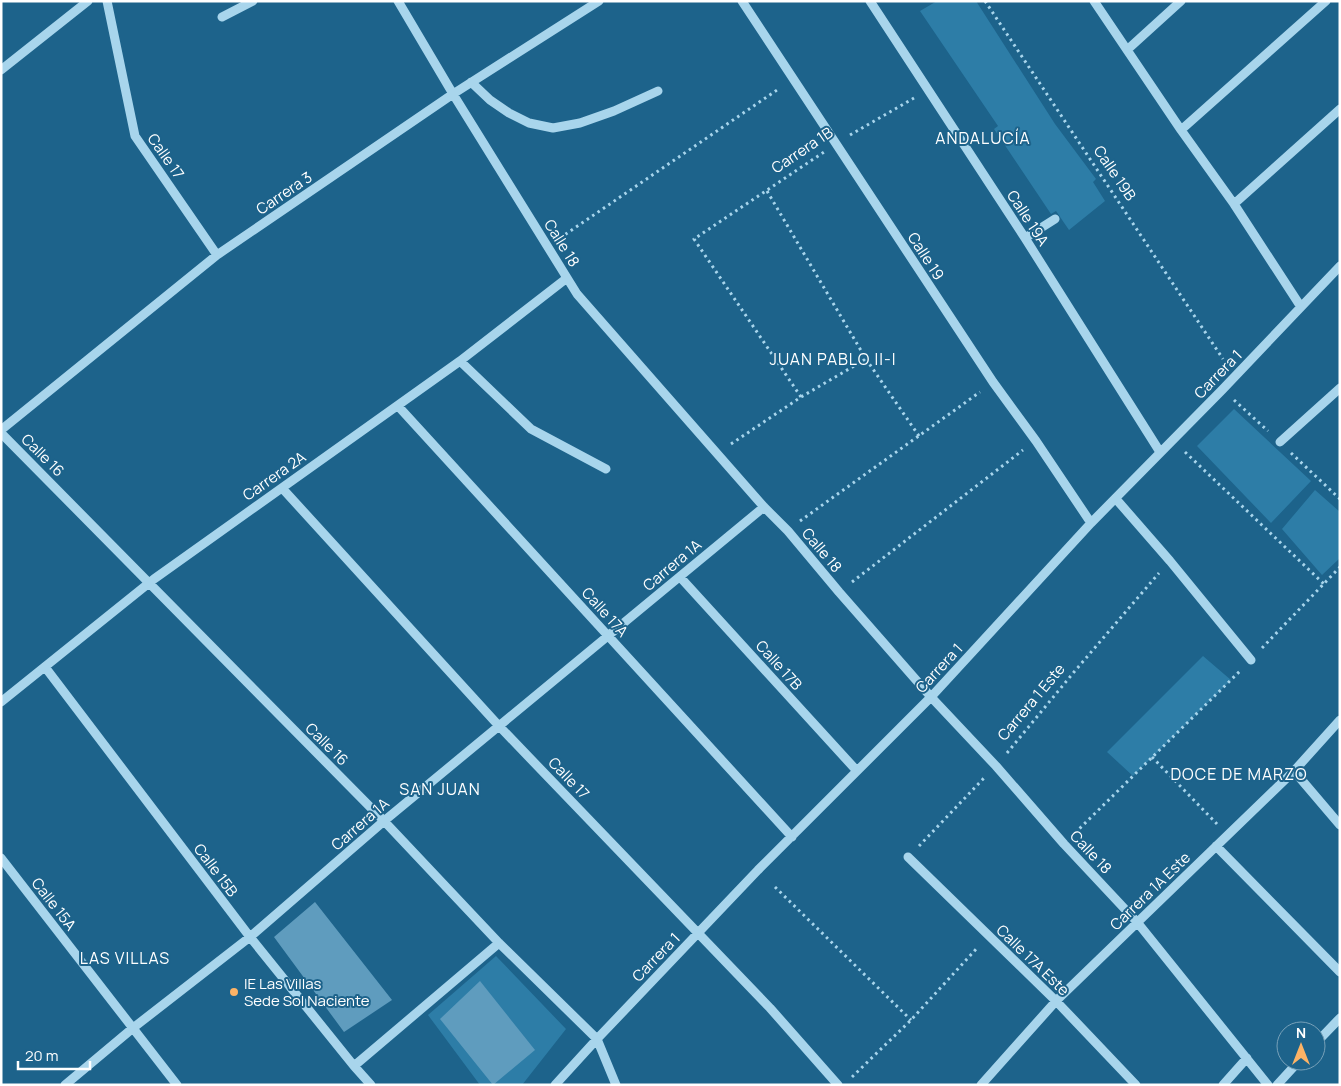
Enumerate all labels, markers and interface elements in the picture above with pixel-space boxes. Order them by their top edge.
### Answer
street label: Carrera 1B [767,122,837,178]
district label: ANDALUCÍA [935,127,1031,149]
street label: Calle 17 [143,129,189,183]
street label: Calle 19B [1089,141,1141,205]
street label: Carrera 3 [252,167,316,219]
street label: Calle 19A [1002,186,1054,250]
street label: Calle 18 [539,215,585,271]
street label: Calle 19 [903,228,949,284]
street label: Carrera 1 [1189,345,1247,403]
district label: JUAN PABLO II-I [770,348,896,370]
street label: Calle 16 [17,429,69,481]
street label: Carrera 2A [238,446,310,505]
street label: Calle 18 [797,523,847,577]
street label: Carrera 1A [638,534,706,596]
street label: Calle 17A [577,583,633,642]
street label: Calle 17B [751,636,807,694]
street label: Carrera 1 [911,639,967,697]
street label: Carrera 1 Este [993,659,1070,745]
street label: Calle 16 [301,718,353,770]
street label: Calle 17 [544,752,594,804]
district label: DOCE DE MARZO [1170,763,1308,785]
district label: SAN JUAN [399,778,481,800]
street label: Carrera 1A [327,793,394,855]
street label: Calle 18 [1065,826,1117,878]
street label: Calle 15B [189,839,243,901]
street label: Carrera 1A Este [1105,847,1195,935]
street label: Calle 15A [27,873,82,935]
street label: Calle 17A Este [992,920,1074,1000]
street label: Carrera 1 [627,928,685,986]
district label: LAS VILLAS [80,947,170,969]
place label: IE Las Villas Sede Sol Naciente [244,973,370,1011]
marker: IE Las Villas Sede Sol Naciente [228,986,240,998]
north arrow [1276,1021,1326,1071]
text: N [1296,1023,1306,1042]
scale bar [18,1038,90,1070]
text: 20 m [25,1045,58,1066]

